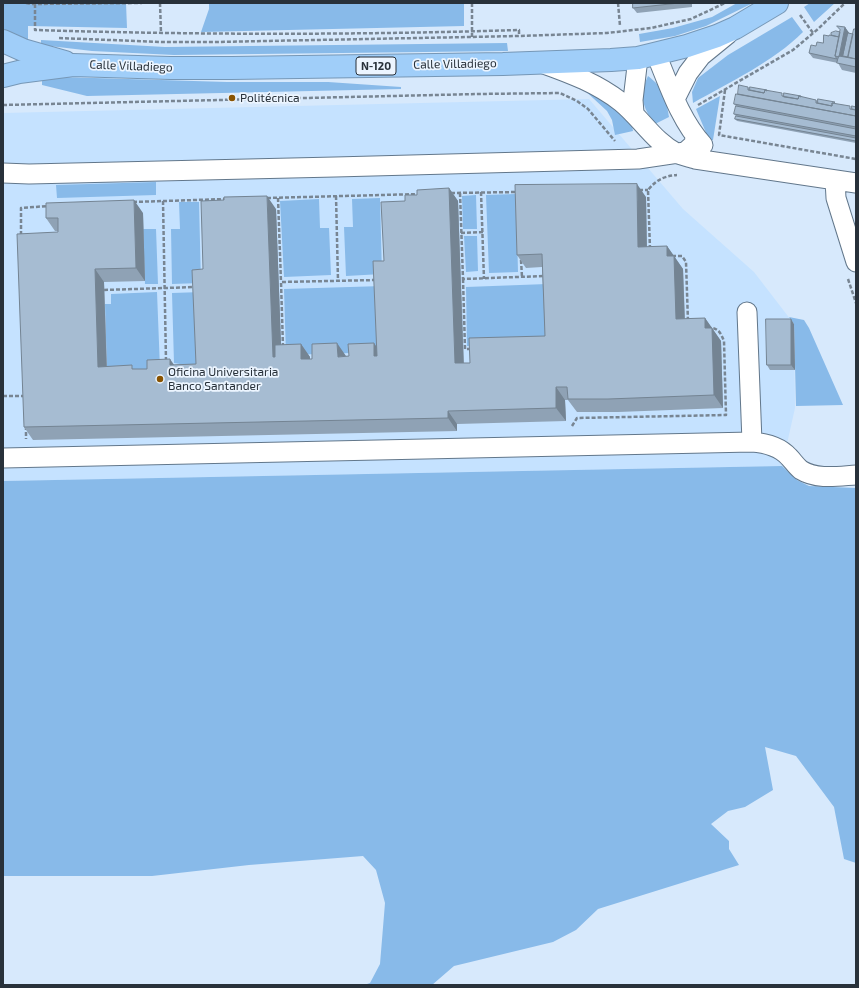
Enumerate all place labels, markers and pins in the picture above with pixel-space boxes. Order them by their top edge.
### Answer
place label: Politécnica [240,91,300,105]
marker: Politécnica [227,93,237,103]
place label: Oficina Universitaria Banco Santander [168,365,278,393]
marker: Oficina Universitaria Banco Santander [155,374,165,384]

